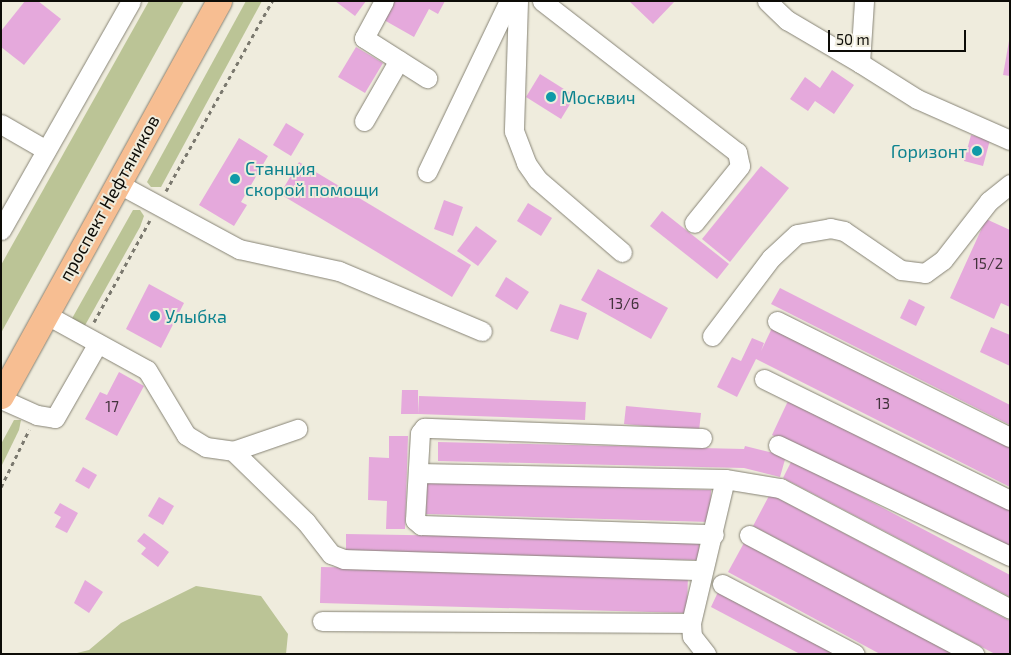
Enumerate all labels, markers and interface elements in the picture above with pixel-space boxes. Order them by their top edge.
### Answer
scale bar [831,20,968,52]
text: 50 m [836,30,870,48]
place label: Москвич [561,86,636,108]
marker: Москвич [545,91,557,103]
street label: проспект Нефтяников [54,111,164,285]
place label: Горизонт [891,140,967,162]
marker: Горизонт [971,145,983,157]
place label: Станция скорой помощи [245,158,379,200]
marker: Станция скорой помощи [229,173,241,185]
house number: 15/2 [973,255,1003,273]
house number: 13/6 [609,295,639,313]
place label: Улыбка [165,305,227,327]
marker: Улыбка [149,310,161,322]
house number: 13 [876,395,890,413]
house number: 17 [105,398,119,416]

